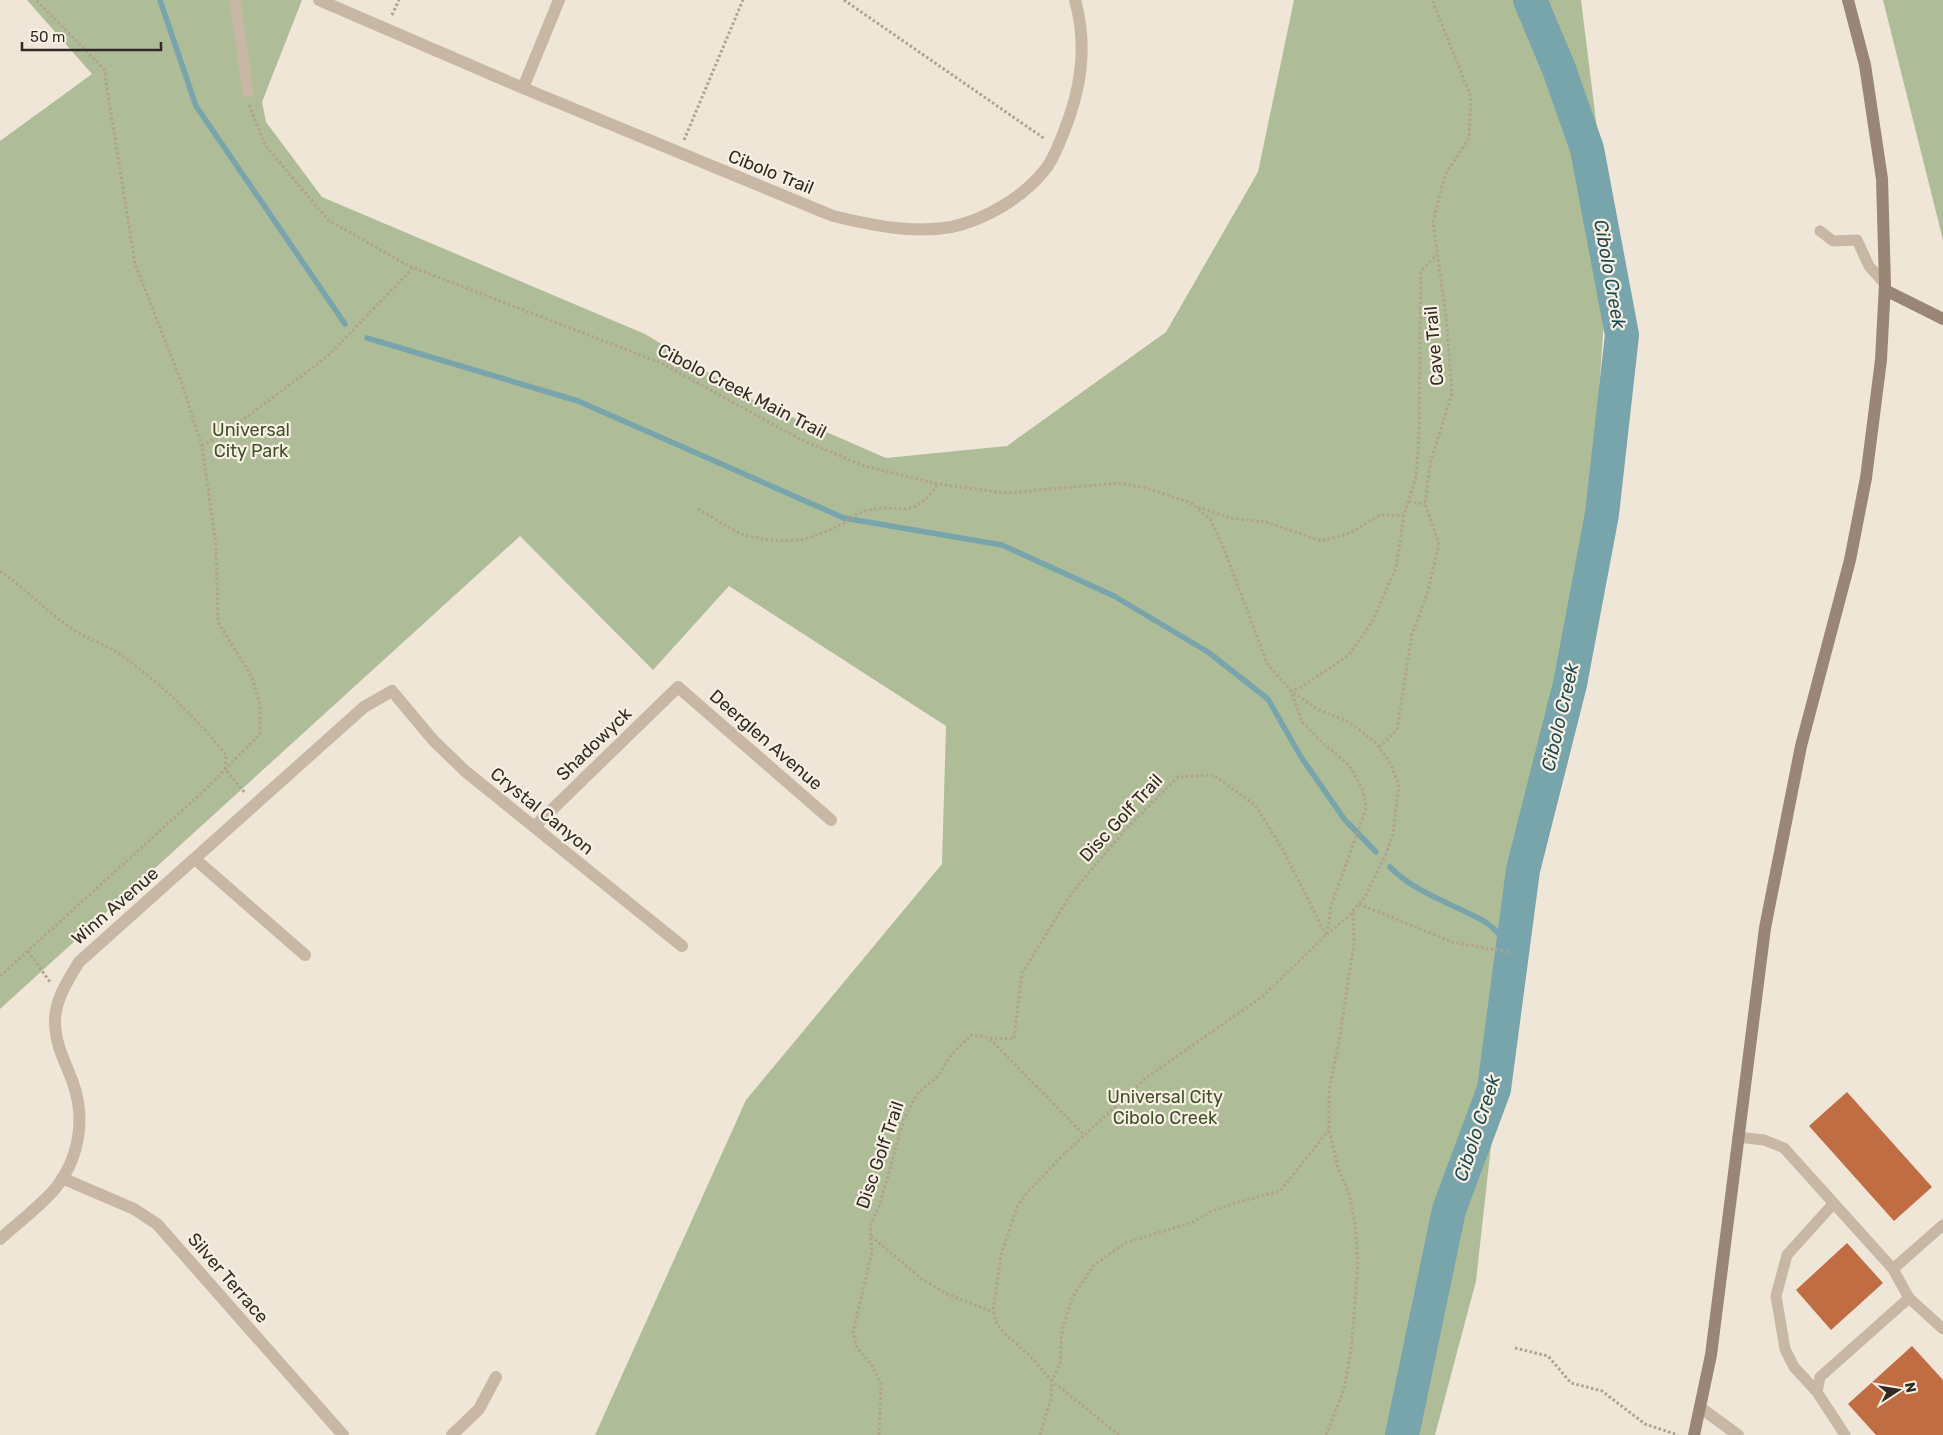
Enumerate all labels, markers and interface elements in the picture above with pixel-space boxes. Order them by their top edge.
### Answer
scale bar [22,20,161,52]
text: 50 m [30,28,65,46]
street label: Cibolo Trail [725,145,817,199]
water label: Cibolo Creek [1589,218,1631,331]
street label: Cave Trail [1420,305,1448,387]
street label: Cibolo Creek Main Trail [654,339,830,443]
park label: Universal City Park [212,419,290,462]
water label: Cibolo Creek [1536,660,1584,773]
street label: Deerglen Avenue [705,685,827,795]
street label: Shadowyck [552,702,637,785]
street label: Crystal Canyon [486,763,598,859]
street label: Disc Golf Trail [1075,770,1167,866]
street label: Winn Avenue [67,862,163,950]
water label: Cibolo Creek [1449,1072,1505,1184]
park label: Universal City Cibolo Creek [1107,1086,1223,1129]
street label: Disc Golf Trail [851,1098,909,1212]
street label: Silver Terrace [183,1228,273,1328]
north arrow [1873,1365,1923,1415]
text: N [1901,1381,1920,1394]

